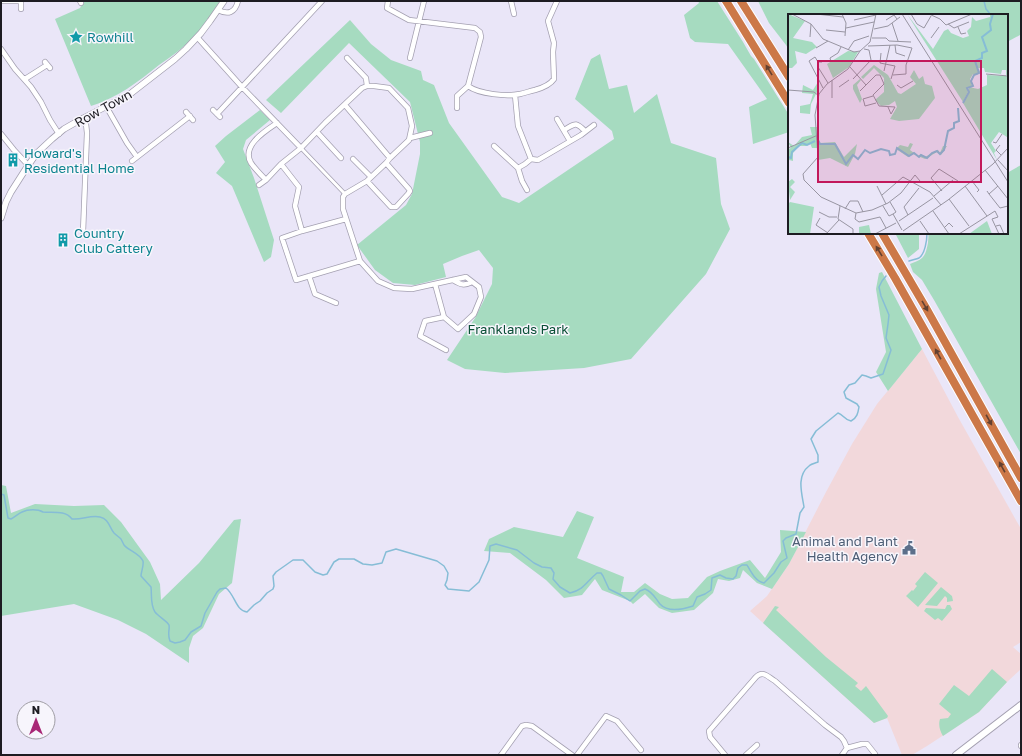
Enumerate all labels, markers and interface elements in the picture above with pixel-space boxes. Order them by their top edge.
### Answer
inset map [788,14,1008,234]
place icon: Rowhill [68,29,84,45]
place label: Rowhill [87,29,134,45]
one-way arrow [765,64,772,76]
street label: Row Town [71,86,135,130]
place label: Howard's Residential Home [24,145,134,176]
building icon: Howard's Residential Home [5,152,21,168]
place label: Country Club Cattery [74,225,153,256]
building icon: Country Club Cattery [55,232,71,248]
one-way arrow [875,245,882,257]
one-way arrow [922,301,928,312]
park label: Franklands Park [467,321,569,337]
one-way arrow [934,348,941,360]
one-way arrow [985,414,992,426]
one-way arrow [998,461,1005,473]
place label: Animal and Plant Health Agency [792,533,899,564]
public building icon: Animal and Plant Health Agency [901,540,917,556]
north arrow [16,700,56,740]
text: N [32,703,40,716]

